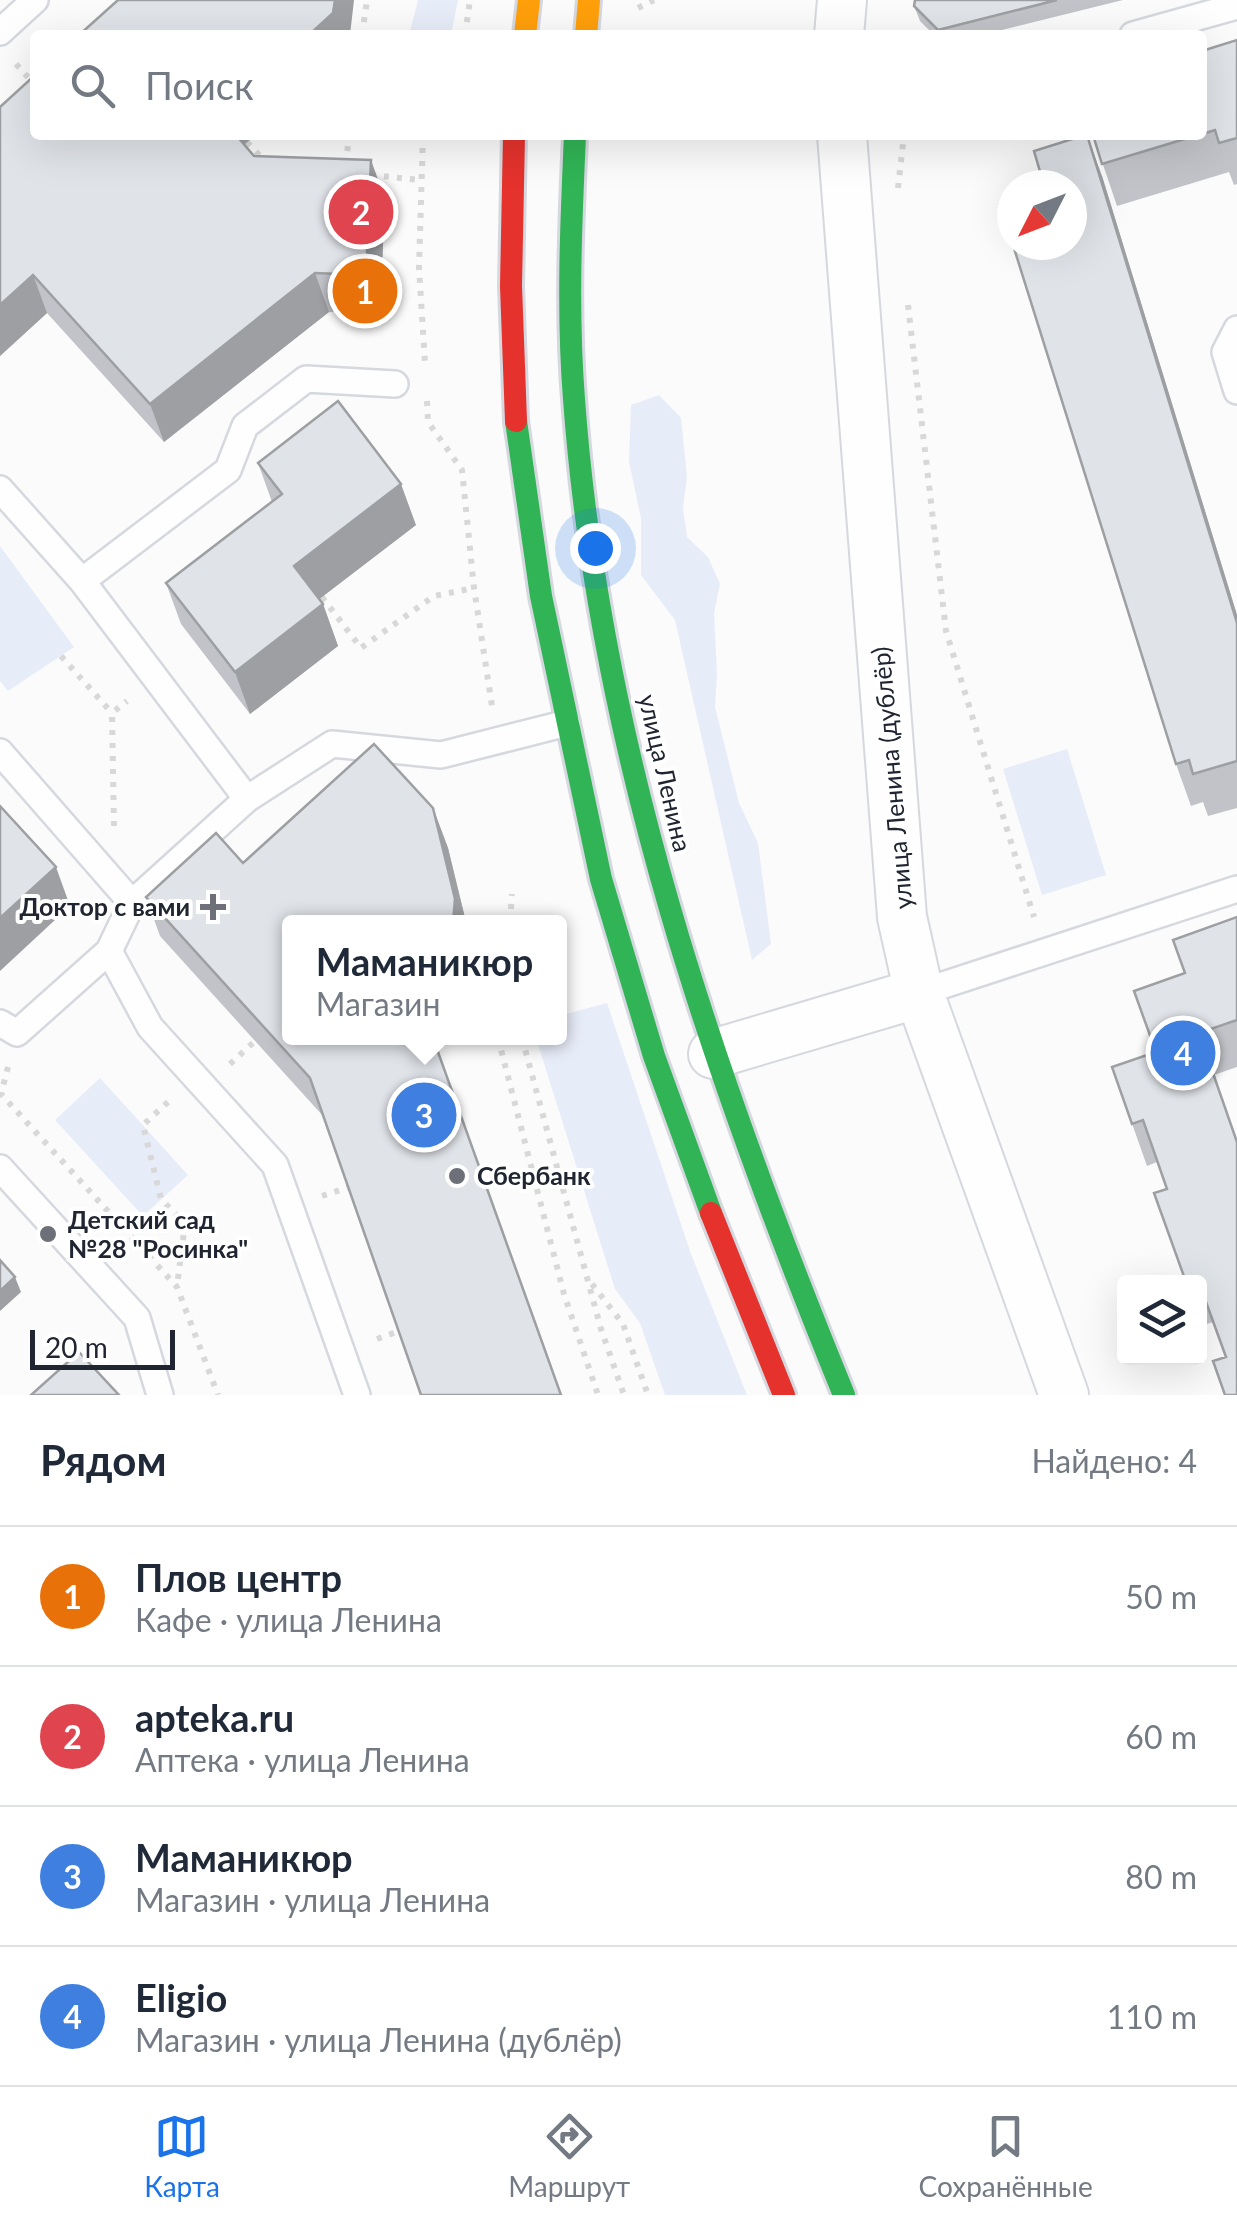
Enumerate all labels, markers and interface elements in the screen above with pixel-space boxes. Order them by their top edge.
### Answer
search box [30,30,1207,140]
icon: search [65,58,120,113]
text: Поиск [145,62,254,108]
north arrow [997,170,1087,260]
pin: 2 [328,174,394,250]
pin: 1 [332,254,398,328]
your location [570,523,621,574]
street label: улица Ленина (дублёр) [865,646,917,911]
street label: улица Ленина [633,691,699,854]
place label: Доктор с вами [20,891,190,921]
marker: Доктор с вами [200,894,226,920]
popup [282,915,567,1045]
text: Маманикюр [316,938,533,984]
text: Магазин [316,984,441,1023]
pin: 4 [1150,1016,1216,1090]
pin: 3 [392,1078,456,1152]
place label: Сбербанк [477,1160,591,1190]
marker: Сбербанк [446,1165,468,1187]
place label: Детский сад №28 "Росинка" [68,1204,248,1263]
marker: Детский сад №28 "Росинка" [37,1223,59,1245]
map controls [1117,1275,1207,1365]
button: layers [1117,1275,1207,1365]
scale bar [30,1325,175,1370]
text: 20 m [45,1330,108,1364]
text: Рядом [40,1435,167,1485]
text: Найдено: 4 [1031,1441,1197,1480]
text: Плов центр [135,1554,342,1600]
text: 1 [63,1577,82,1616]
text: 50 m [1125,1577,1197,1616]
text: Кафе · улица Ленина [135,1600,442,1639]
text: apteka.ru [135,1694,294,1740]
text: 2 [63,1717,82,1756]
text: 60 m [1125,1717,1197,1756]
text: Аптека · улица Ленина [135,1740,470,1779]
text: Маманикюр [135,1834,353,1880]
text: 3 [63,1857,82,1896]
text: 80 m [1125,1857,1197,1896]
text: Магазин · улица Ленина [135,1880,490,1919]
text: Eligio [135,1974,227,2020]
text: 4 [63,1997,82,2036]
text: 110 m [1107,1997,1197,2036]
text: Магазин · улица Ленина (дублёр) [135,2020,622,2059]
tab: Карта [144,2109,220,2203]
tab: Маршрут [508,2109,630,2203]
tab: Сохранённые [919,2109,1093,2203]

